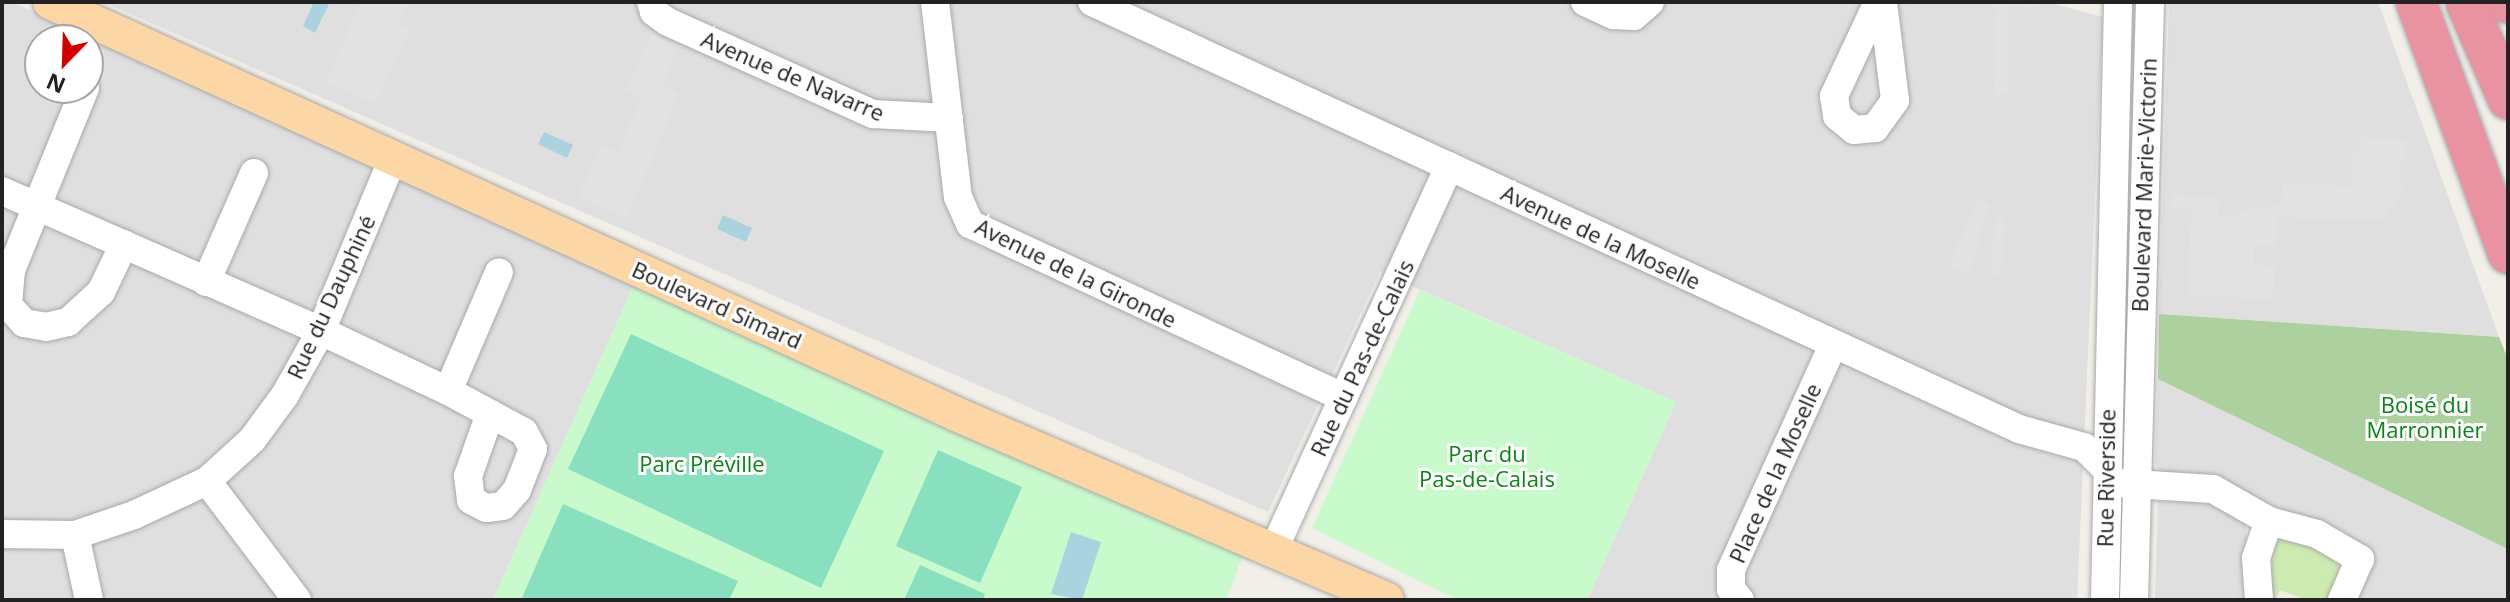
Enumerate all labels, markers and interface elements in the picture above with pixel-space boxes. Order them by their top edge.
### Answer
north arrow [24,24,104,104]
street label: Avenue de Navarre [698,26,888,126]
street label: Boulevard Marie-Victorin [2126,57,2162,313]
text: N [41,67,70,102]
street label: Avenue de la Moselle [1497,179,1705,295]
street label: Rue du Dauphiné [281,211,381,383]
street label: Avenue de la Gironde [971,213,1181,333]
street label: Boulevard Simard [628,256,806,354]
street label: Rue du Pas-de-Calais [1305,256,1419,460]
street label: Place de la Moselle [1723,379,1827,567]
park label: Boisé du Marronnier [2366,391,2484,442]
street label: Rue Riverside [2092,409,2120,547]
park label: Parc du Pas-de-Calais [1419,440,1555,492]
park label: Parc Préville [639,451,765,477]

